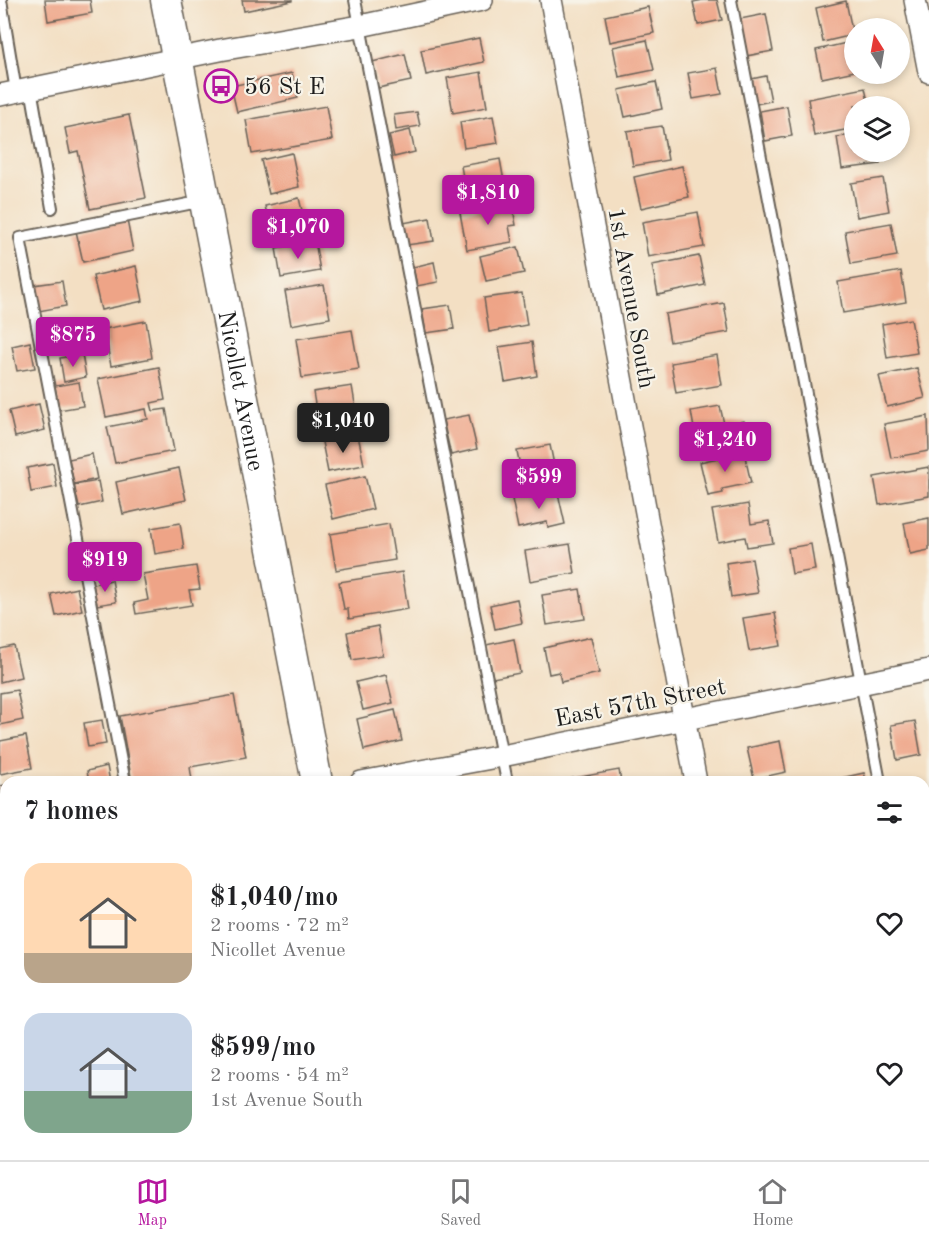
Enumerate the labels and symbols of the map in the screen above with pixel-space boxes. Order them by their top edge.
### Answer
north arrow [844,18,910,84]
bus stop icon: 56 St E [203,68,239,104]
place label: 56 St E [244,76,325,100]
pin: $1,810 [439,175,537,226]
street label: 1st Avenue South [602,206,658,391]
pin: $1,070 [249,209,347,260]
street label: Nicollet Avenue [212,309,267,473]
pin: $875 [37,317,109,368]
pin: $1,040 [294,403,392,454]
pin: $1,240 [676,422,774,473]
pin: $599 [503,459,575,510]
pin: $919 [69,542,141,593]
street label: East 57th Street [553,676,728,732]

